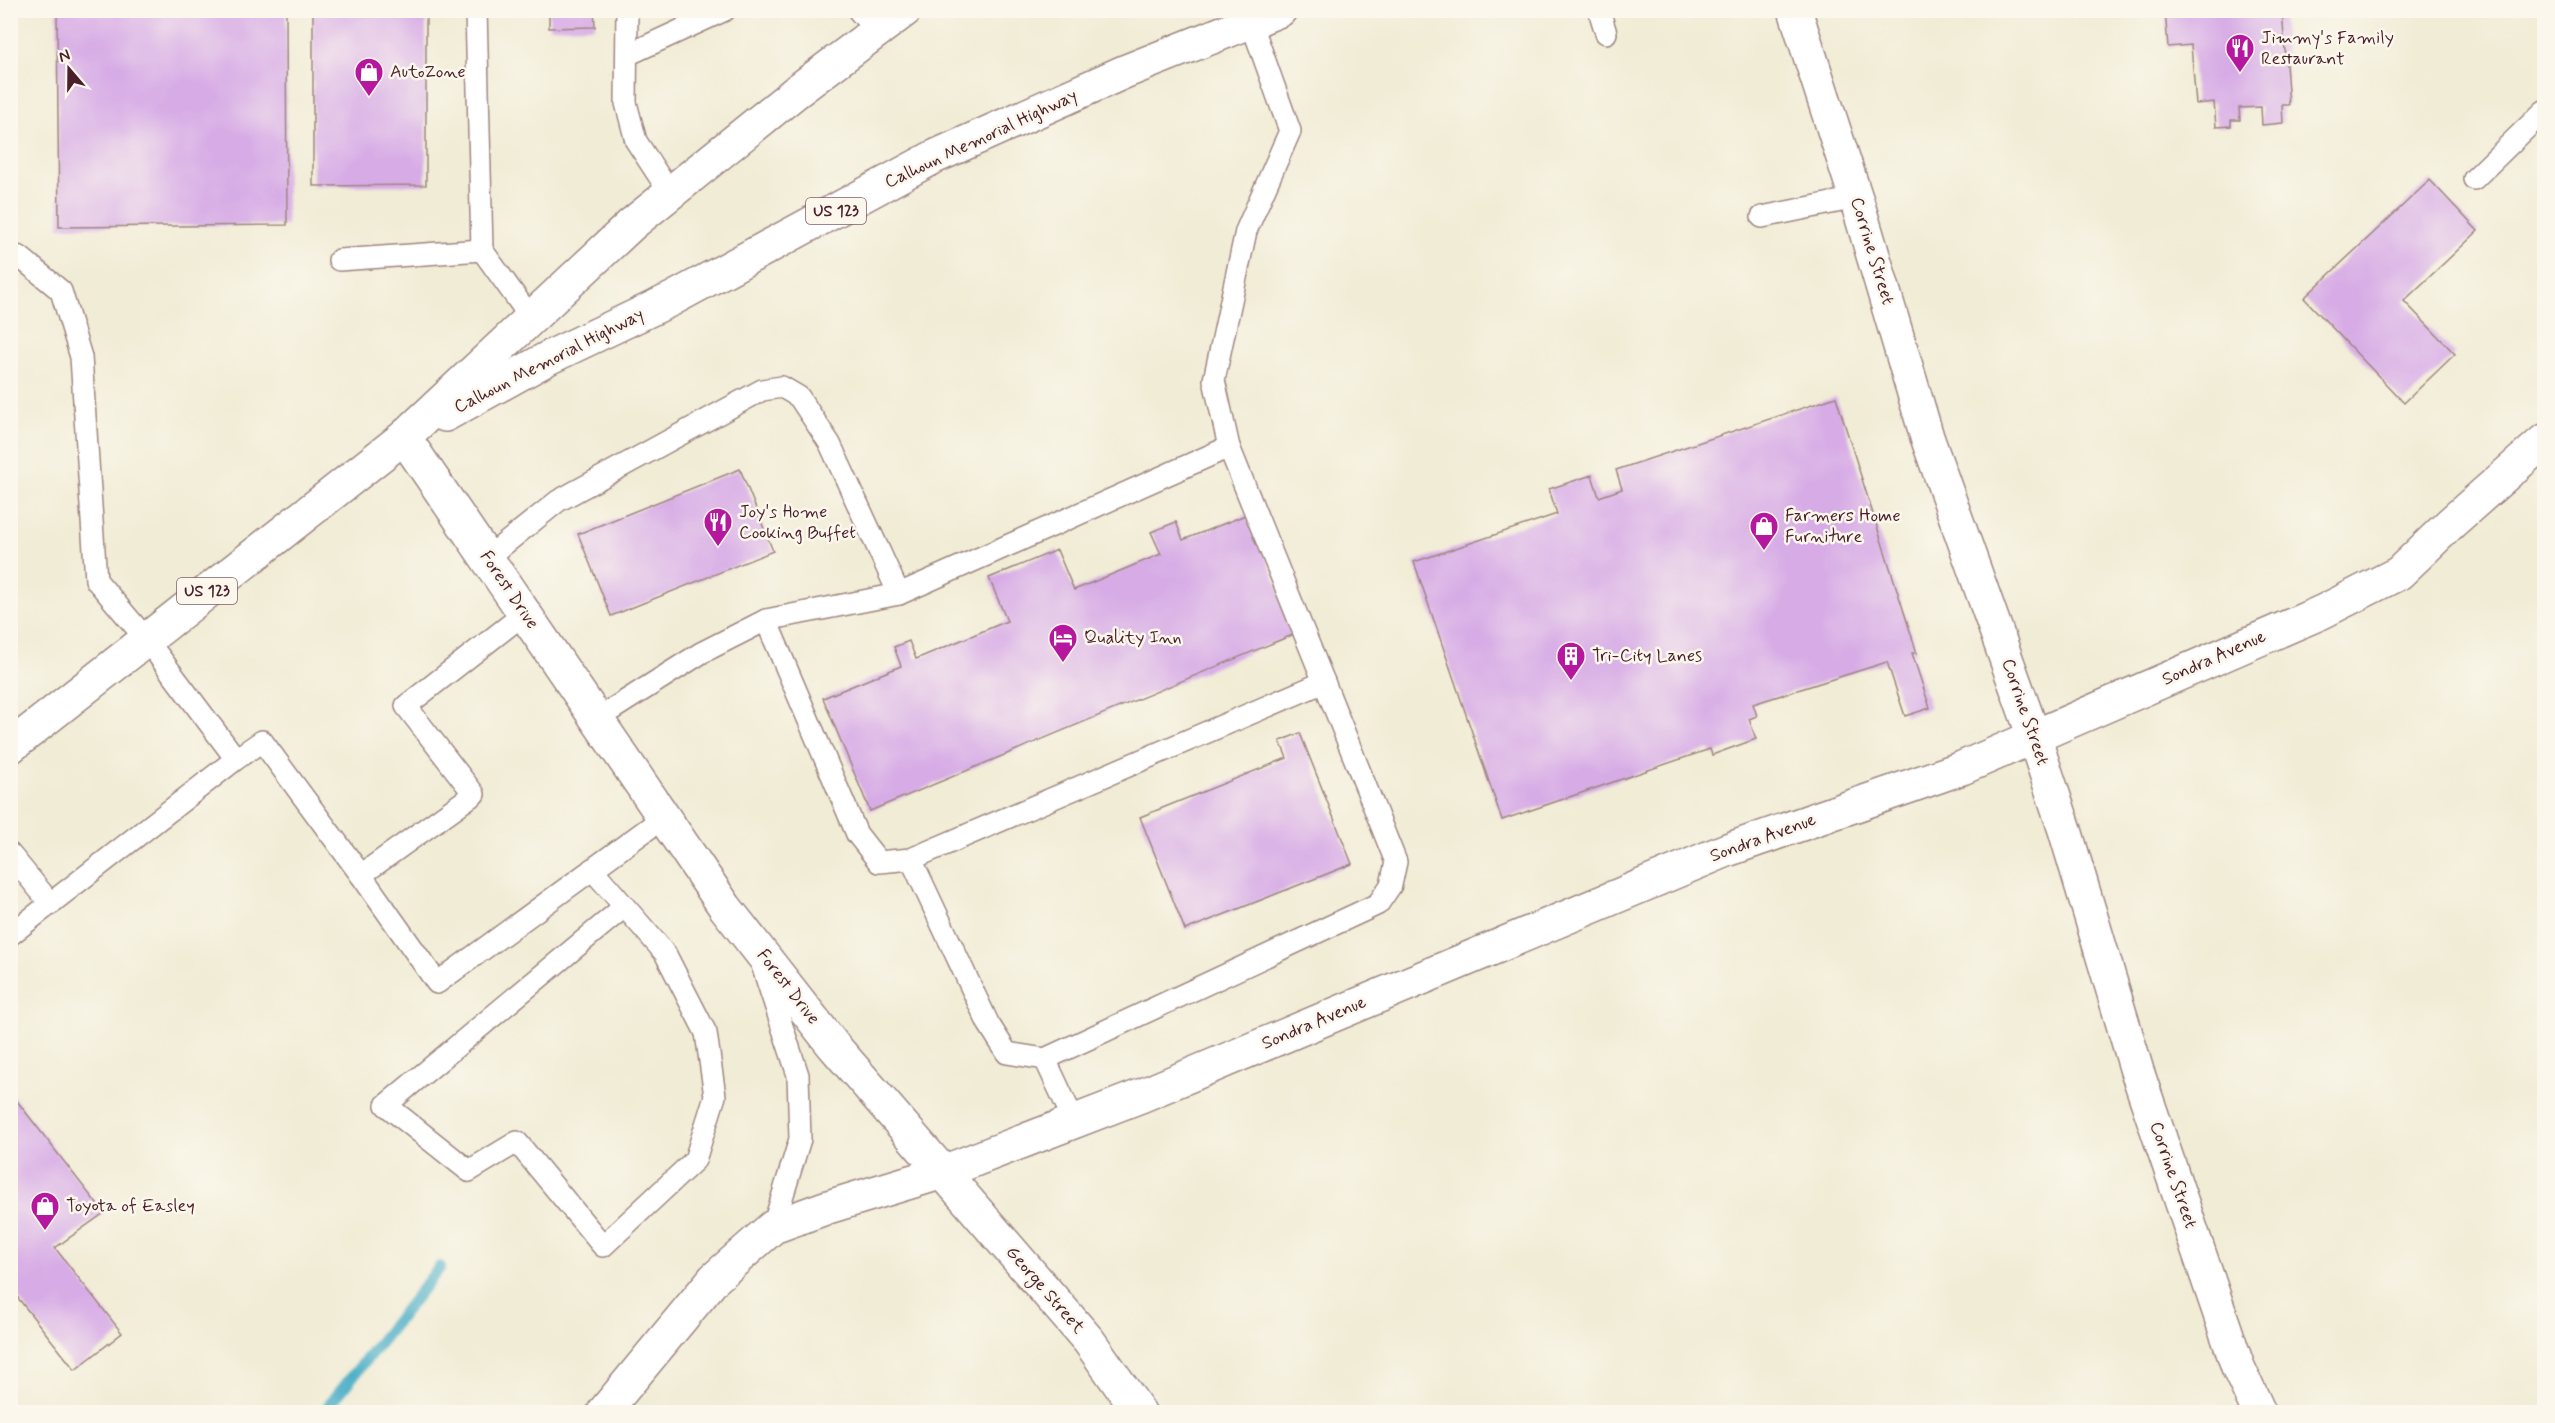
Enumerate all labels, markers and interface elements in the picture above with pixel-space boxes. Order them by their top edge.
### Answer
place label: Jimmy's Family Restaurant [2261,26,2394,71]
restaurant icon: Jimmy's Family Restaurant [2224,32,2256,74]
north arrow [39,39,99,99]
text: N [56,45,73,68]
shop icon: AutoZone [353,56,385,98]
place label: AutoZone [390,60,466,84]
street label: Calhoun Memorial Highway [881,84,1081,194]
street label: Corrine Street [1844,194,1900,308]
road number: US 123 [806,198,866,224]
street label: Calhoun Memorial Highway [450,303,648,419]
place label: Joy's Home Cooking Buffet [739,500,856,545]
place label: Farmers Home Furniture [1785,504,1901,549]
restaurant icon: Joy's Home Cooking Buffet [702,506,734,548]
shop icon: Farmers Home Furniture [1748,510,1780,552]
street label: Forest Drive [474,546,544,634]
road number: US 123 [177,578,237,604]
hotel icon: Quality Inn [1047,622,1079,664]
street label: Sondra Avenue [2158,624,2270,692]
place label: Quality Inn [1084,626,1182,650]
building icon: Tri-City Lanes [1555,640,1587,682]
place label: Tri-City Lanes [1592,644,1702,668]
street label: Corrine Street [1996,655,2055,769]
street label: Sondra Avenue [1707,808,1819,868]
street label: Forest Drive [751,944,825,1030]
street label: Sondra Avenue [1258,990,1370,1056]
street label: Corrine Street [2144,1118,2203,1232]
shop icon: Toyota of Easley [29,1190,61,1232]
place label: Toyota of Easley [66,1194,195,1218]
street label: George Street [999,1241,1090,1340]

